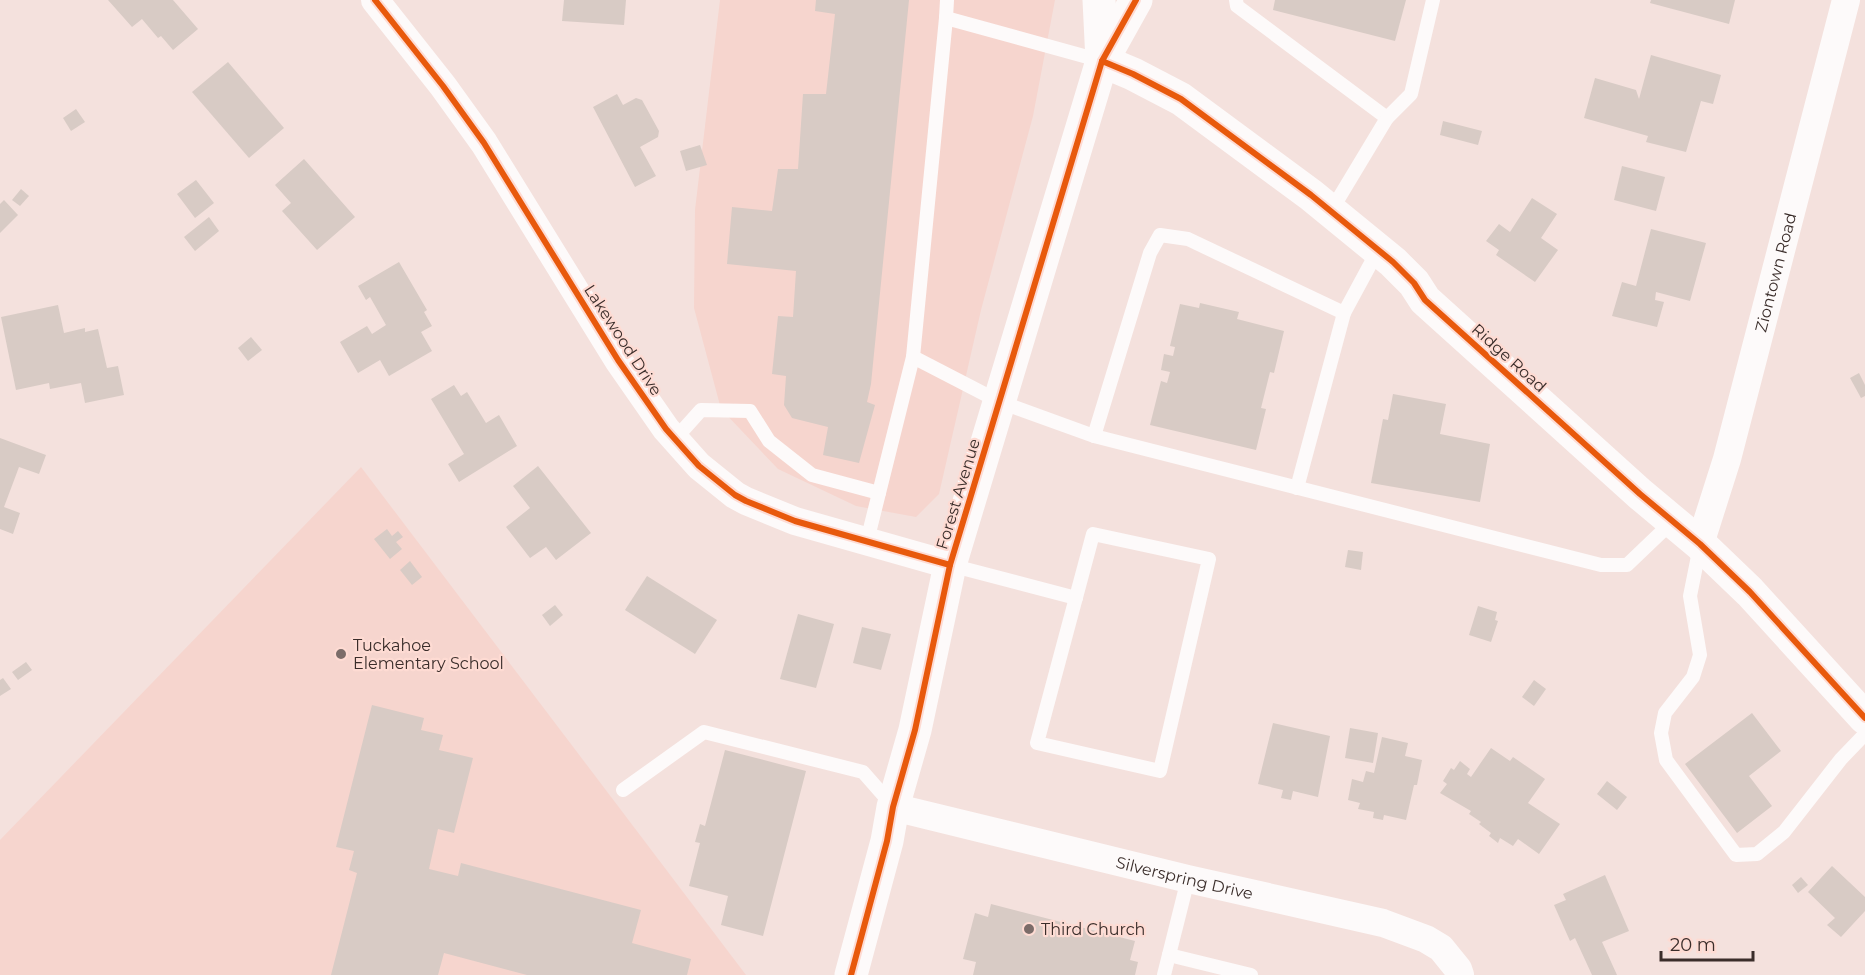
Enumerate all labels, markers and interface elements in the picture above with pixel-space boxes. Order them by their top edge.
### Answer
street label: Ziontown Road [1751,211,1800,334]
street label: Lakewood Drive [580,281,666,399]
street label: Ridge Road [1468,320,1550,396]
street label: Forest Avenue [932,436,984,552]
place label: Tuckahoe Elementary School [353,636,504,673]
marker: Tuckahoe Elementary School [334,647,348,661]
street label: Silverspring Drive [1114,852,1255,903]
place label: Third Church [1041,920,1145,939]
marker: Third Church [1022,922,1036,936]
scale bar [1661,924,1752,962]
text: 20 m [1670,934,1716,956]

